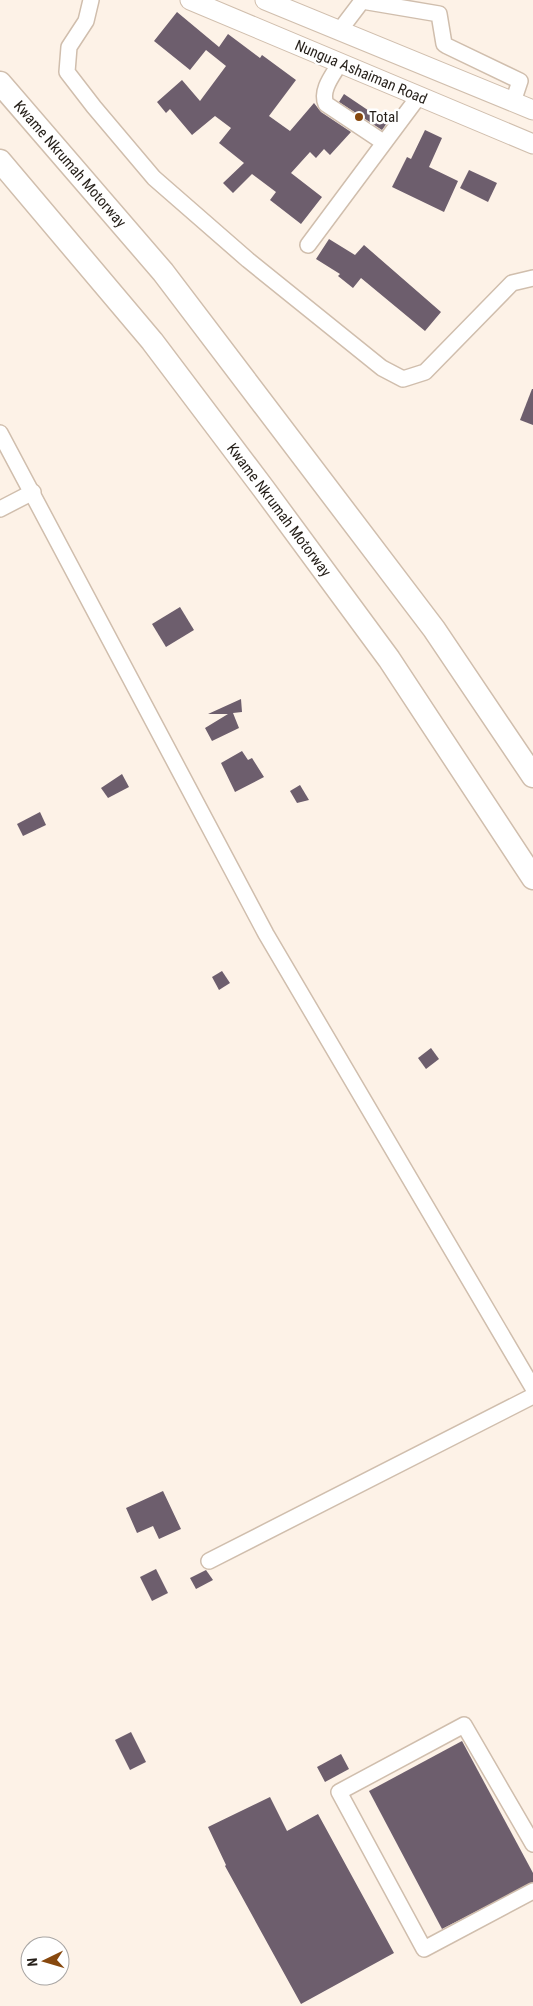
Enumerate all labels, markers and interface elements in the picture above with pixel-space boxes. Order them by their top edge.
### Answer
street label: Nungua Ashaiman Road [292,36,430,108]
street label: Kwame Nkrumah Motorway [10,97,130,231]
place label: Total [369,108,399,126]
marker: Total [353,111,365,123]
street label: Kwame Nkrumah Motorway [223,440,335,580]
north arrow [20,1936,70,1986]
text: N [24,1957,40,1967]

